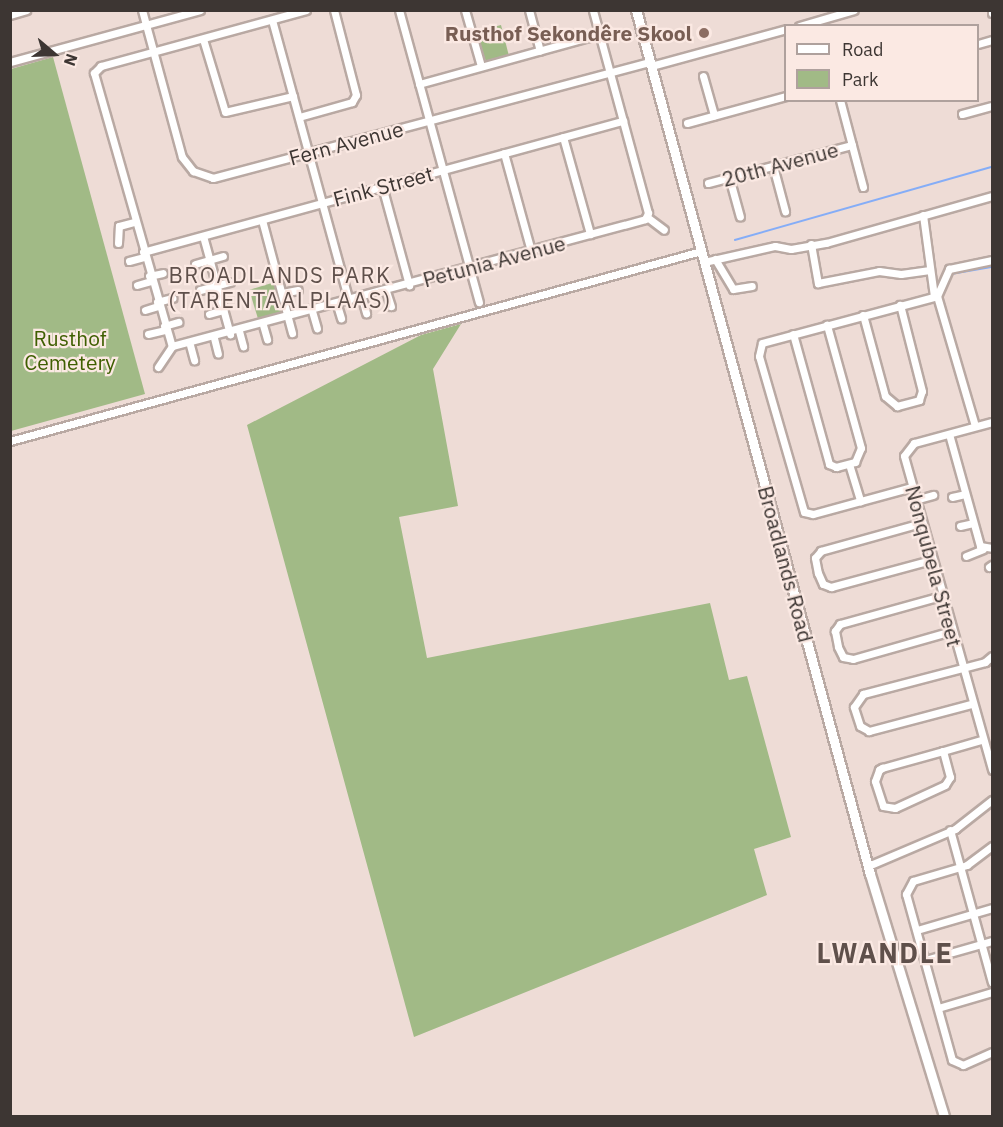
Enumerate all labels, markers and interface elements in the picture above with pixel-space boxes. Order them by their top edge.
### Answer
place label: Rusthof Sekondêre Skool [445,20,692,46]
north arrow [24,24,84,84]
legend [784,24,979,102]
marker: Rusthof Sekondêre Skool [697,26,711,40]
text: Road [842,38,883,61]
text: N [60,51,82,69]
text: Park [842,68,878,91]
street label: Fern Avenue [286,116,406,170]
street label: 20th Avenue [719,136,841,192]
street label: Fink Street [330,161,436,211]
street label: Petunia Avenue [420,230,568,292]
district label: BROADLANDS PARK (TARENTAALPLAAS) [168,261,392,312]
park label: Rusthof Cemetery [24,325,116,375]
street label: Broadlands Road [753,483,819,645]
street label: Nonqubela Street [900,483,968,649]
district label: LWANDLE [817,937,953,969]

